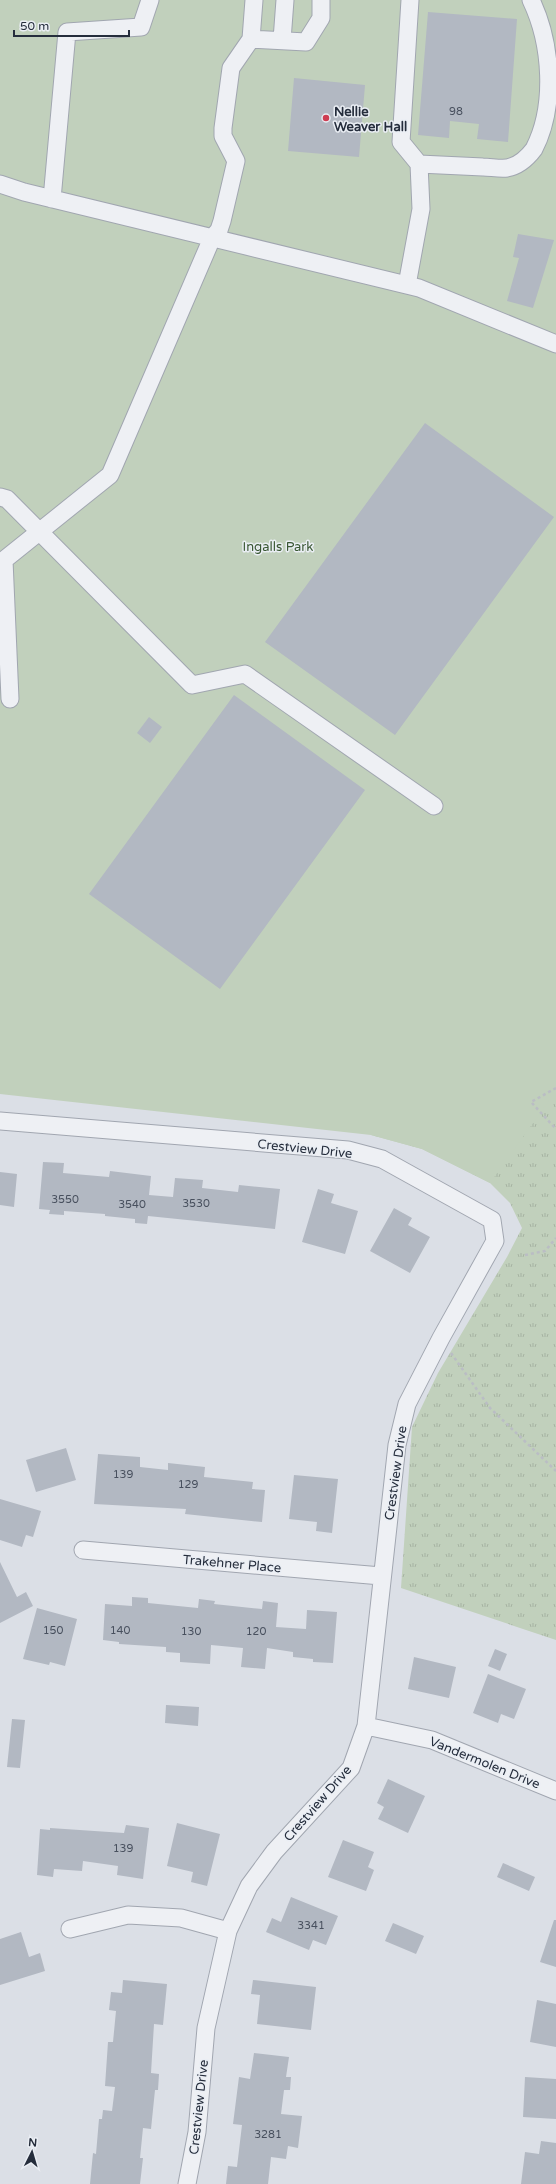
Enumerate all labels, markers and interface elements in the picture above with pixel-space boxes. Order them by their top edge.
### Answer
scale bar [14,12,129,38]
text: 50 m [20,19,49,33]
place label: Nellie Weaver Hall [334,104,407,135]
house number: 98 [449,105,463,118]
marker: Nellie Weaver Hall [321,113,331,123]
park label: Ingalls Park [243,539,313,555]
street label: Crestview Drive [257,1136,353,1162]
house number: 3550 [51,1193,79,1206]
house number: 3530 [182,1197,210,1210]
house number: 3540 [118,1198,146,1211]
street label: Crestview Drive [381,1425,411,1521]
house number: 139 [113,1468,133,1481]
house number: 129 [178,1478,198,1491]
street label: Trakehner Place [182,1552,282,1576]
house number: 150 [43,1624,63,1637]
house number: 140 [110,1624,130,1637]
house number: 130 [181,1625,201,1638]
house number: 120 [246,1625,266,1638]
street label: Vandermolen Drive [427,1733,542,1792]
street label: Crestview Drive [280,1762,355,1845]
house number: 139 [113,1842,133,1855]
house number: 3341 [297,1919,325,1932]
street label: Crestview Drive [186,2059,212,2155]
house number: 3281 [254,2128,282,2141]
north arrow [12,2132,52,2172]
text: N [28,2136,38,2149]

